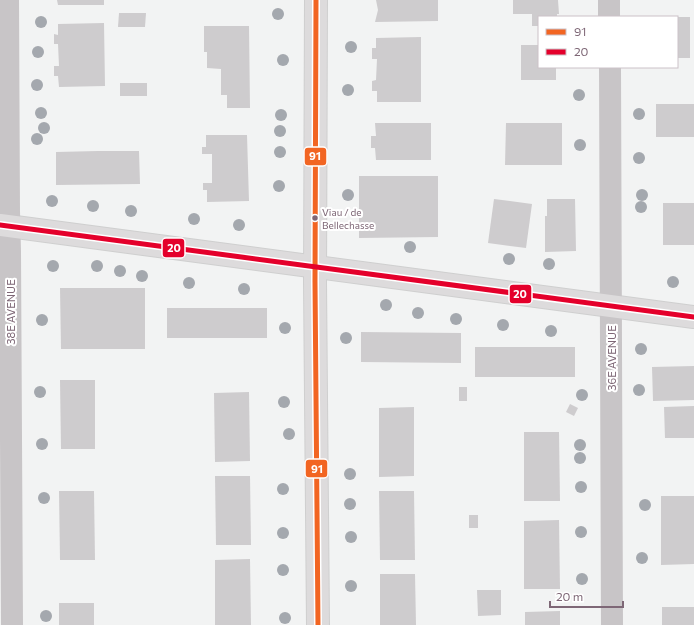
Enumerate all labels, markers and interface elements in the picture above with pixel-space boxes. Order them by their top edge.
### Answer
legend [538,16,678,68]
text: 91 [574,24,586,38]
text: 20 [574,44,589,58]
line badge: 91 [304,147,327,166]
text: 91 [309,149,321,162]
place label: Viau / de Bellechasse [322,206,374,231]
marker: Viau / de Bellechasse [310,213,320,223]
line badge: 20 [162,238,185,258]
text: 20 [167,241,181,254]
street label: 38E AVENUE [4,279,17,345]
line badge: 20 [509,284,532,304]
text: 20 [513,287,527,300]
street label: 36E AVENUE [605,325,618,391]
line badge: 91 [305,459,328,478]
text: 91 [311,462,323,475]
scale bar [550,583,623,609]
text: 20 m [556,589,583,603]

